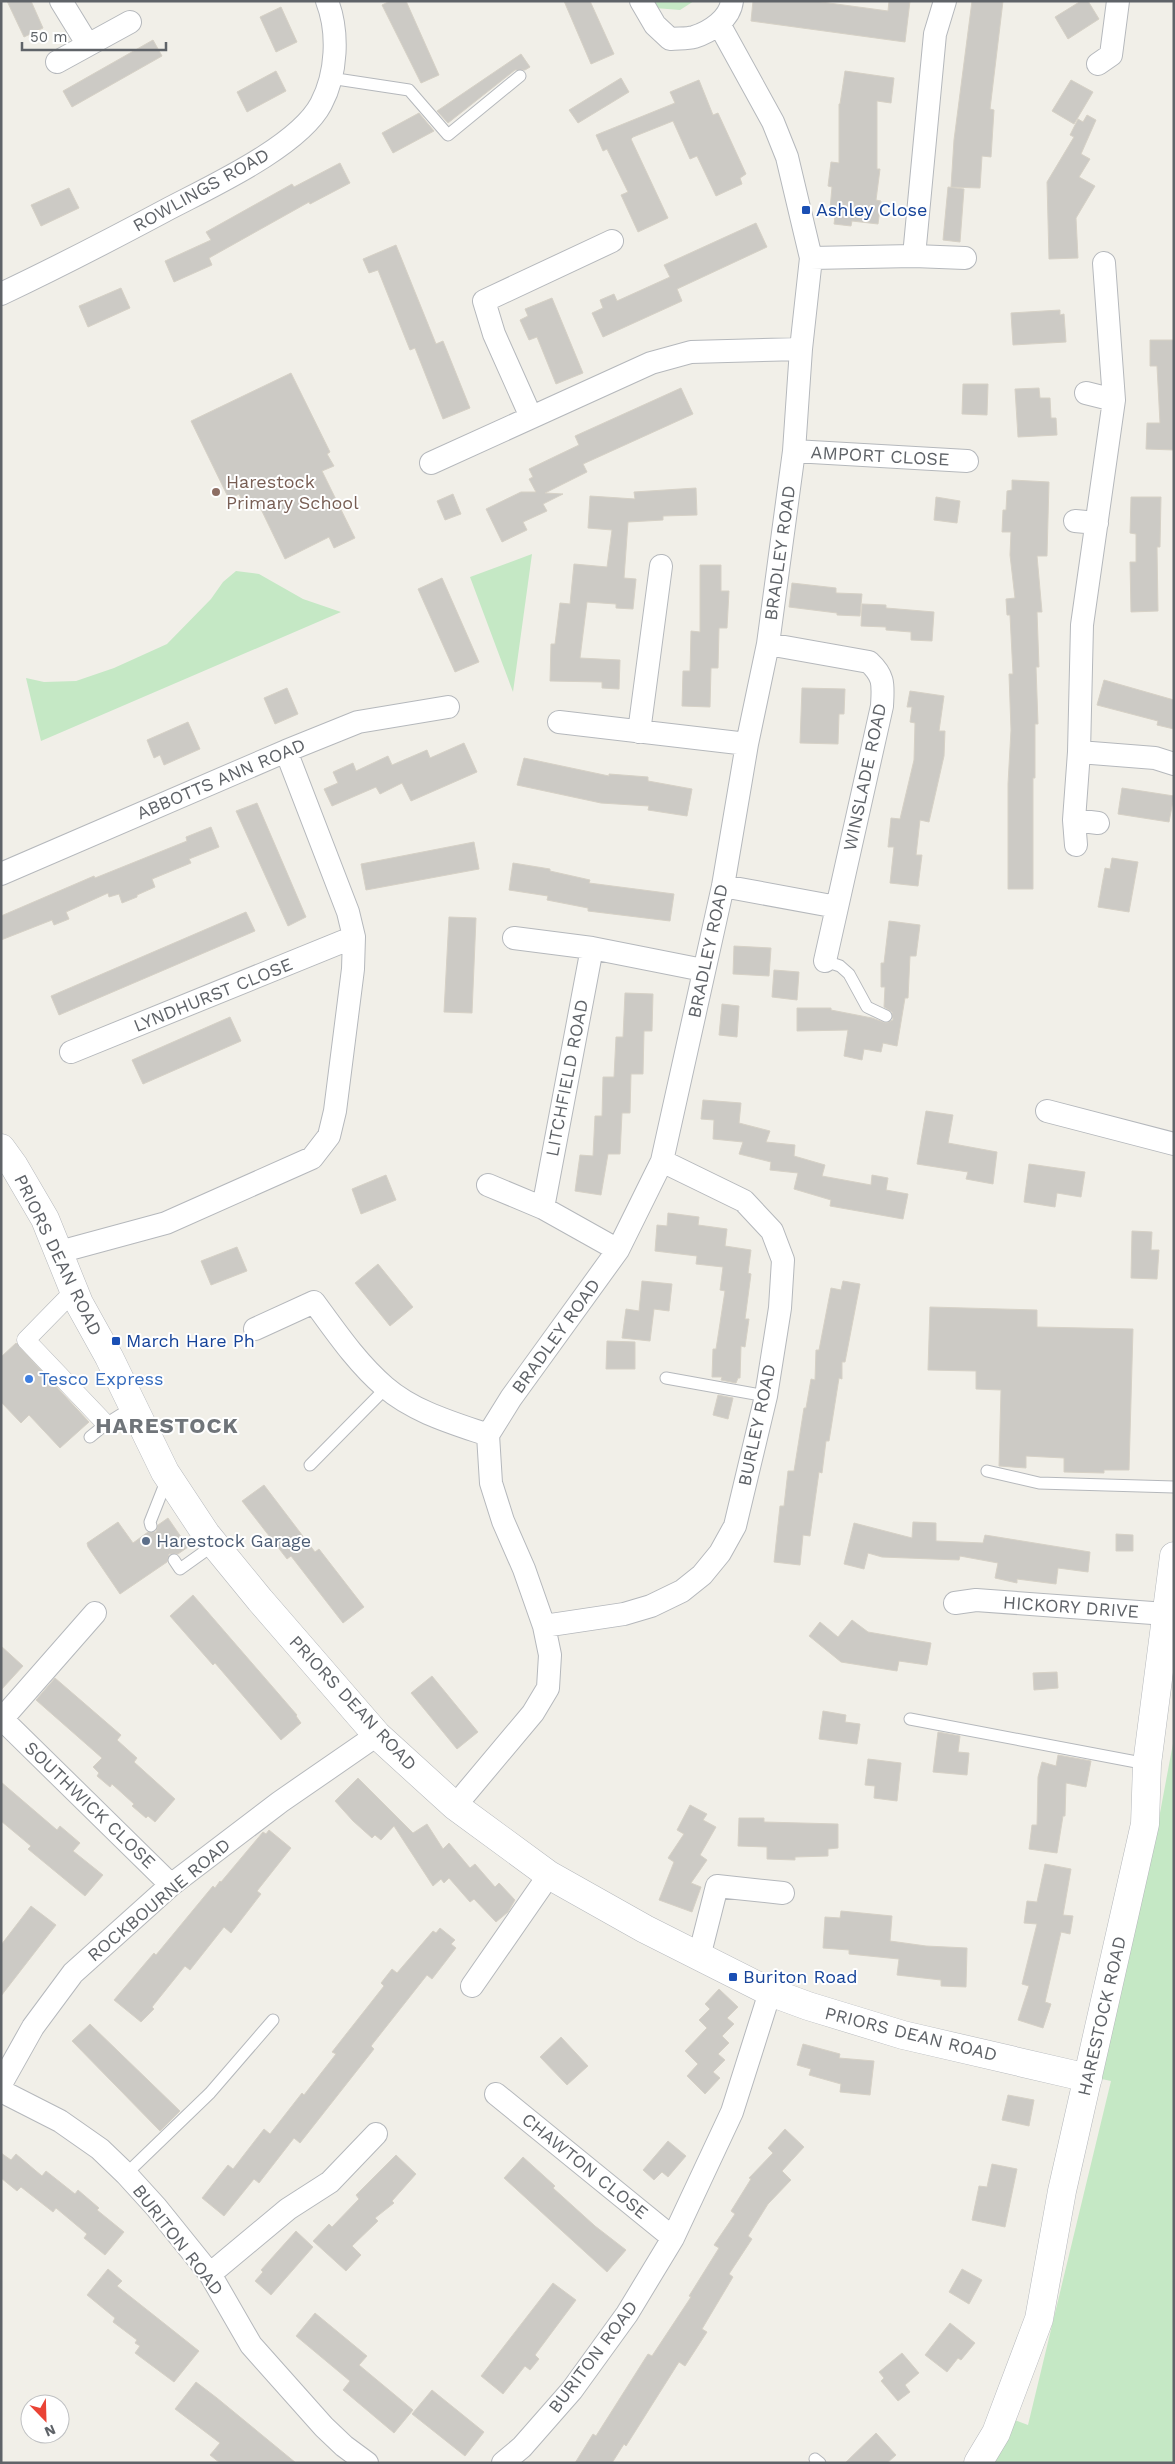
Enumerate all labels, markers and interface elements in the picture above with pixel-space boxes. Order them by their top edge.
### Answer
scale bar [22,20,166,52]
text: 50 m [30,28,67,46]
street label: ROWLINGS ROAD [129,143,272,236]
place label: Ashley Close [816,199,927,220]
marker: Ashley Close [800,204,812,216]
street label: AMPORT CLOSE [810,441,950,470]
place label: Harestock Primary School [226,471,359,513]
street label: BRADLEY ROAD [760,484,799,622]
marker: Harestock Primary School [210,486,222,498]
street label: WINSLADE ROAD [839,701,890,853]
street label: ABBOTTS ANN ROAD [133,734,308,824]
street label: BRADLEY ROAD [683,882,732,1020]
street label: LYNDHURST CLOSE [130,953,295,1036]
street label: LITCHFIELD ROAD [541,998,592,1158]
street label: PRIORS DEAN ROAD [10,1171,107,1339]
street label: BRADLEY ROAD [507,1274,604,1397]
place label: March Hare Ph [126,1330,255,1351]
marker: March Hare Ph [110,1335,122,1347]
street label: BURLEY ROAD [733,1362,780,1488]
place label: Tesco Express [39,1368,164,1389]
marker: Tesco Express [23,1373,35,1385]
district label: HARESTOCK [95,1413,239,1438]
place label: Harestock Garage [156,1530,311,1551]
marker: Harestock Garage [140,1535,152,1547]
street label: HICKORY DRIVE [1002,1591,1140,1622]
street label: PRIORS DEAN ROAD [285,1631,421,1774]
street label: SOUTHWICK CLOSE [21,1737,160,1873]
street label: ROCKBOURNE ROAD [83,1834,234,1966]
street label: HARESTOCK ROAD [1073,1934,1130,2098]
place label: Buriton Road [743,1966,858,1987]
marker: Buriton Road [727,1971,739,1983]
street label: PRIORS DEAN ROAD [823,2002,999,2065]
street label: CHAWTON CLOSE [518,2108,653,2223]
street label: BURITON ROAD [129,2180,228,2299]
street label: BURITON ROAD [544,2297,642,2417]
north arrow [20,2394,70,2444]
text: N [42,2422,58,2440]

